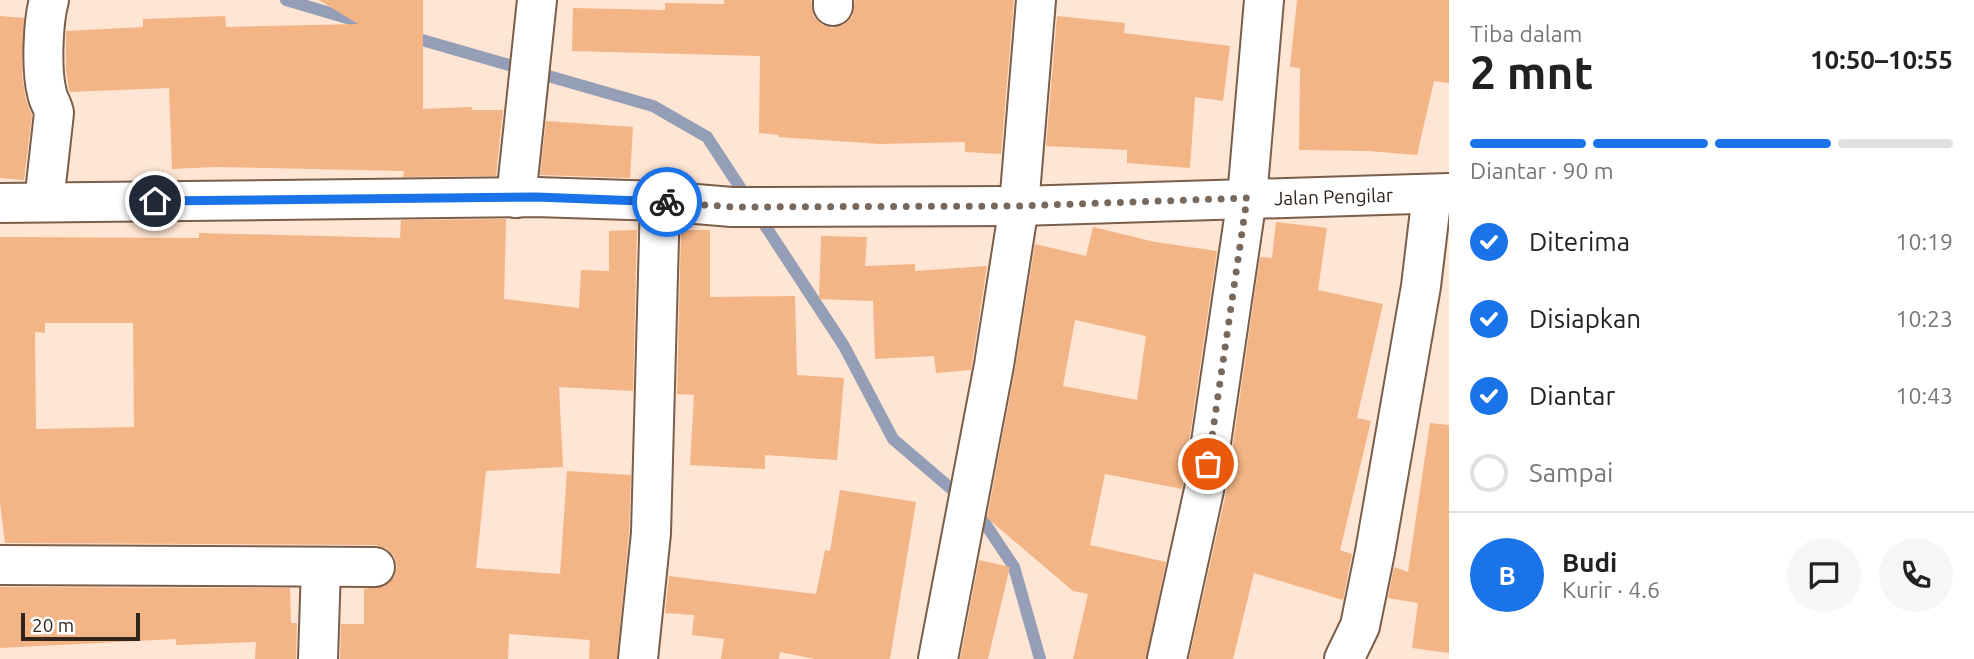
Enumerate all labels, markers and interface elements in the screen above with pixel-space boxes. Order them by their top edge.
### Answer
text: Tiba dalam [1470,21,1582,46]
text: 10:50–10:55 [1810,45,1953,74]
text: 2 mnt [1470,46,1593,98]
text: Diantar · 90 m [1470,158,1614,183]
courier [632,167,702,237]
pin [125,171,185,231]
icon: home [136,182,174,220]
icon: bike [648,183,686,221]
street label: Jalan Pengilar [1274,184,1393,209]
icon: check [1470,223,1508,261]
text: Diterima [1529,227,1630,256]
text: 10:19 [1895,229,1953,254]
icon: check [1470,300,1508,338]
text: Disiapkan [1529,304,1641,333]
text: 10:23 [1895,306,1953,331]
icon: check [1470,377,1508,415]
text: Diantar [1529,381,1615,410]
text: 10:43 [1895,383,1953,408]
pin [1178,434,1238,494]
icon: bag [1189,445,1227,483]
text: Sampai [1529,458,1613,487]
button: chat [1787,538,1861,612]
button: phone [1879,538,1953,612]
text: Budi [1562,548,1617,577]
text: B [1498,561,1516,590]
text: Kurir · 4.6 [1562,577,1660,602]
scale bar [21,610,140,642]
text: 20 m [32,614,74,636]

